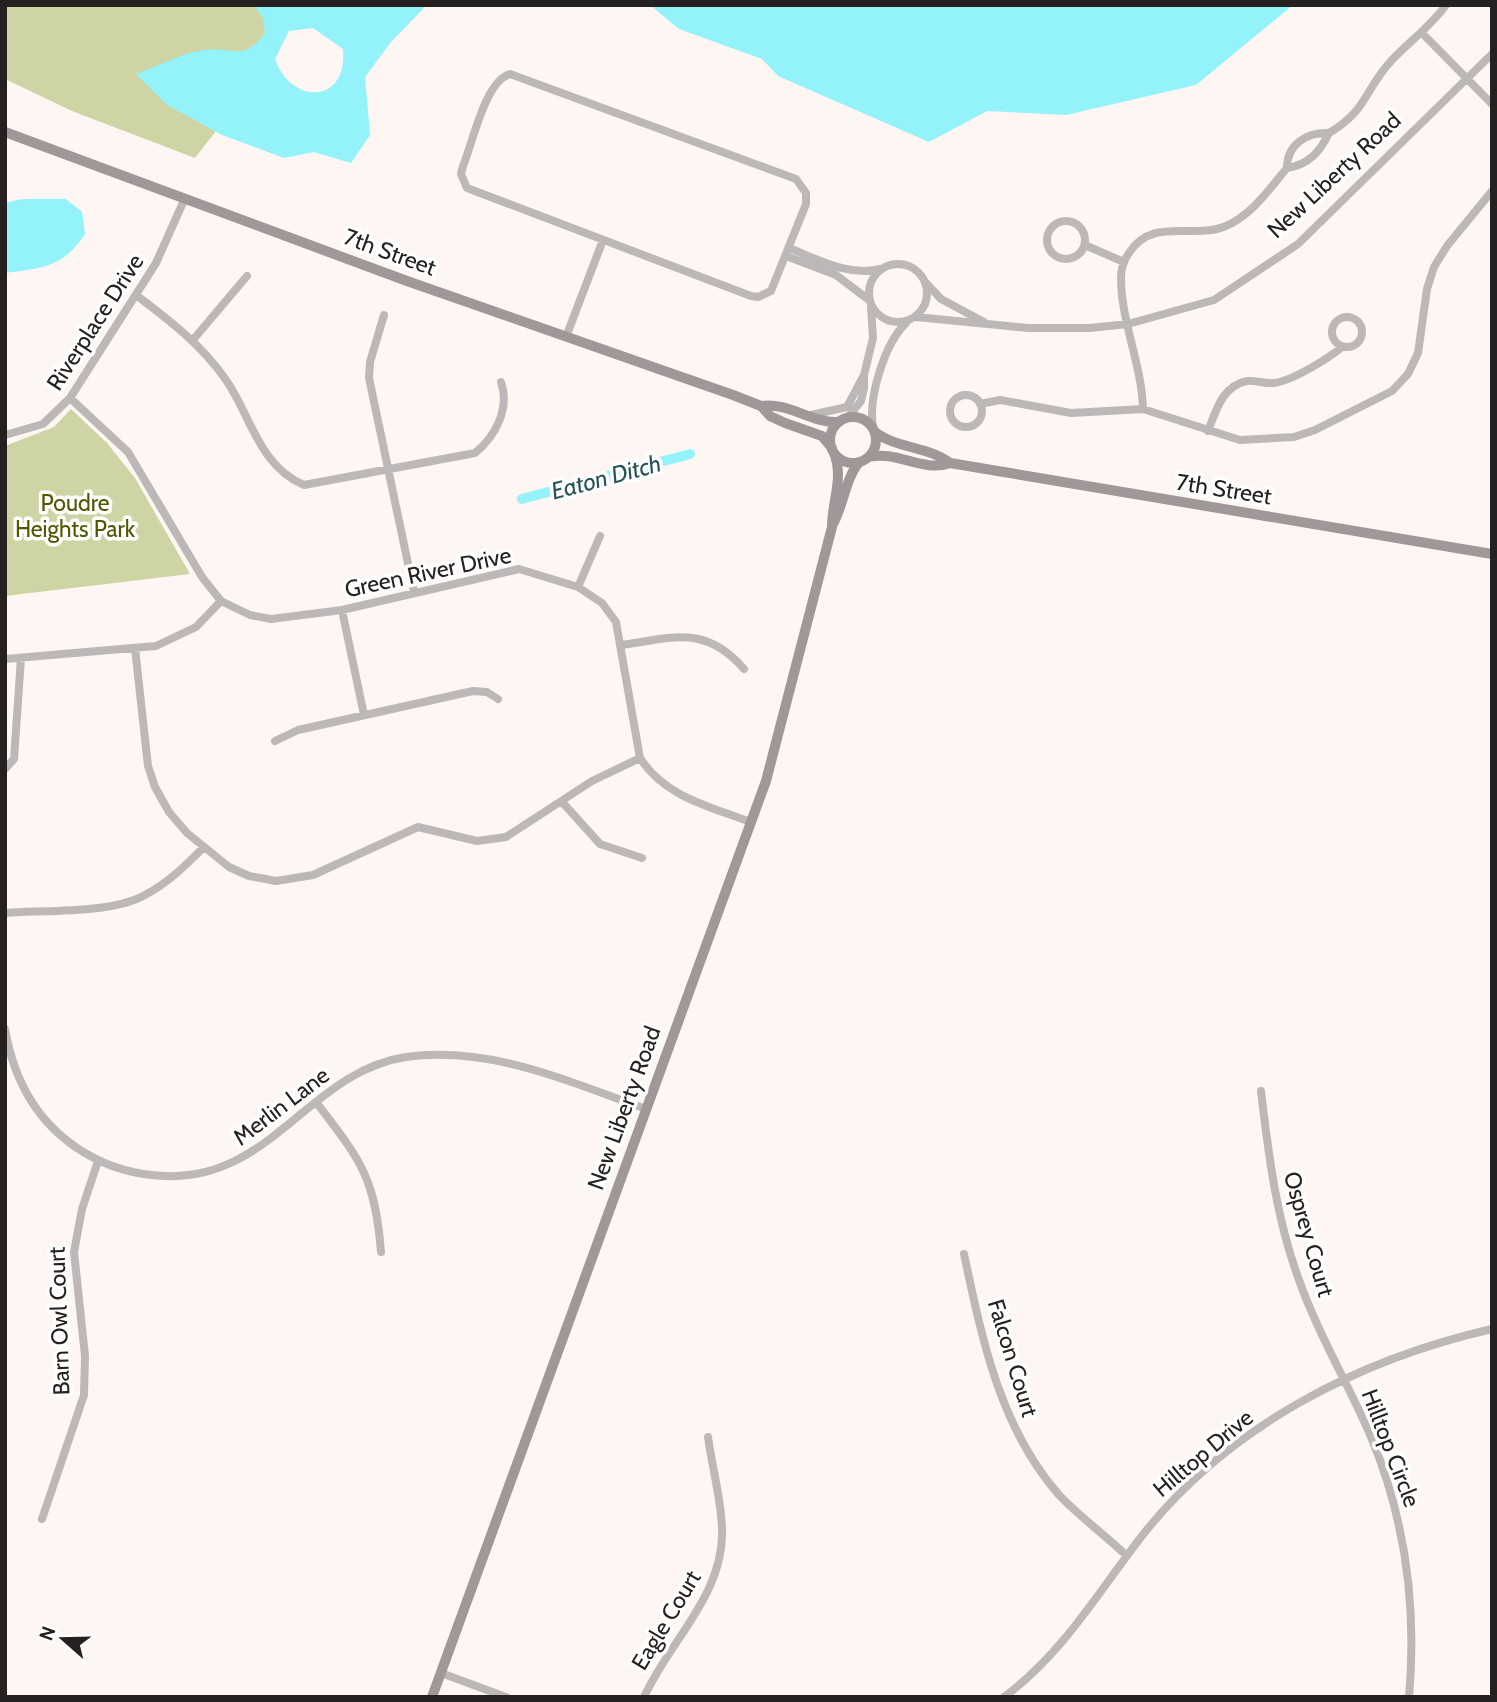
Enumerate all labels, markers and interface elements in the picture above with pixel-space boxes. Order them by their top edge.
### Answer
street label: New Liberty Road [1262,106,1406,244]
street label: 7th Street [340,222,440,282]
street label: Riverplace Drive [41,248,150,395]
water label: Eaton Ditch [548,448,664,506]
street label: 7th Street [1174,468,1274,510]
park label: Poudre Heights Park [15,489,136,543]
street label: Green River Drive [342,541,514,603]
street label: New Liberty Road [581,1022,667,1194]
street label: Merlin Lane [227,1061,335,1151]
street label: Osprey Court [1278,1168,1340,1300]
street label: Barn Owl Court [42,1246,76,1396]
street label: Falcon Court [982,1296,1044,1420]
street label: Hilltop Circle [1356,1385,1426,1511]
street label: Hilltop Drive [1147,1403,1259,1503]
street label: Eagle Court [625,1565,707,1675]
north arrow [28,1604,98,1674]
text: N [34,1623,61,1644]

